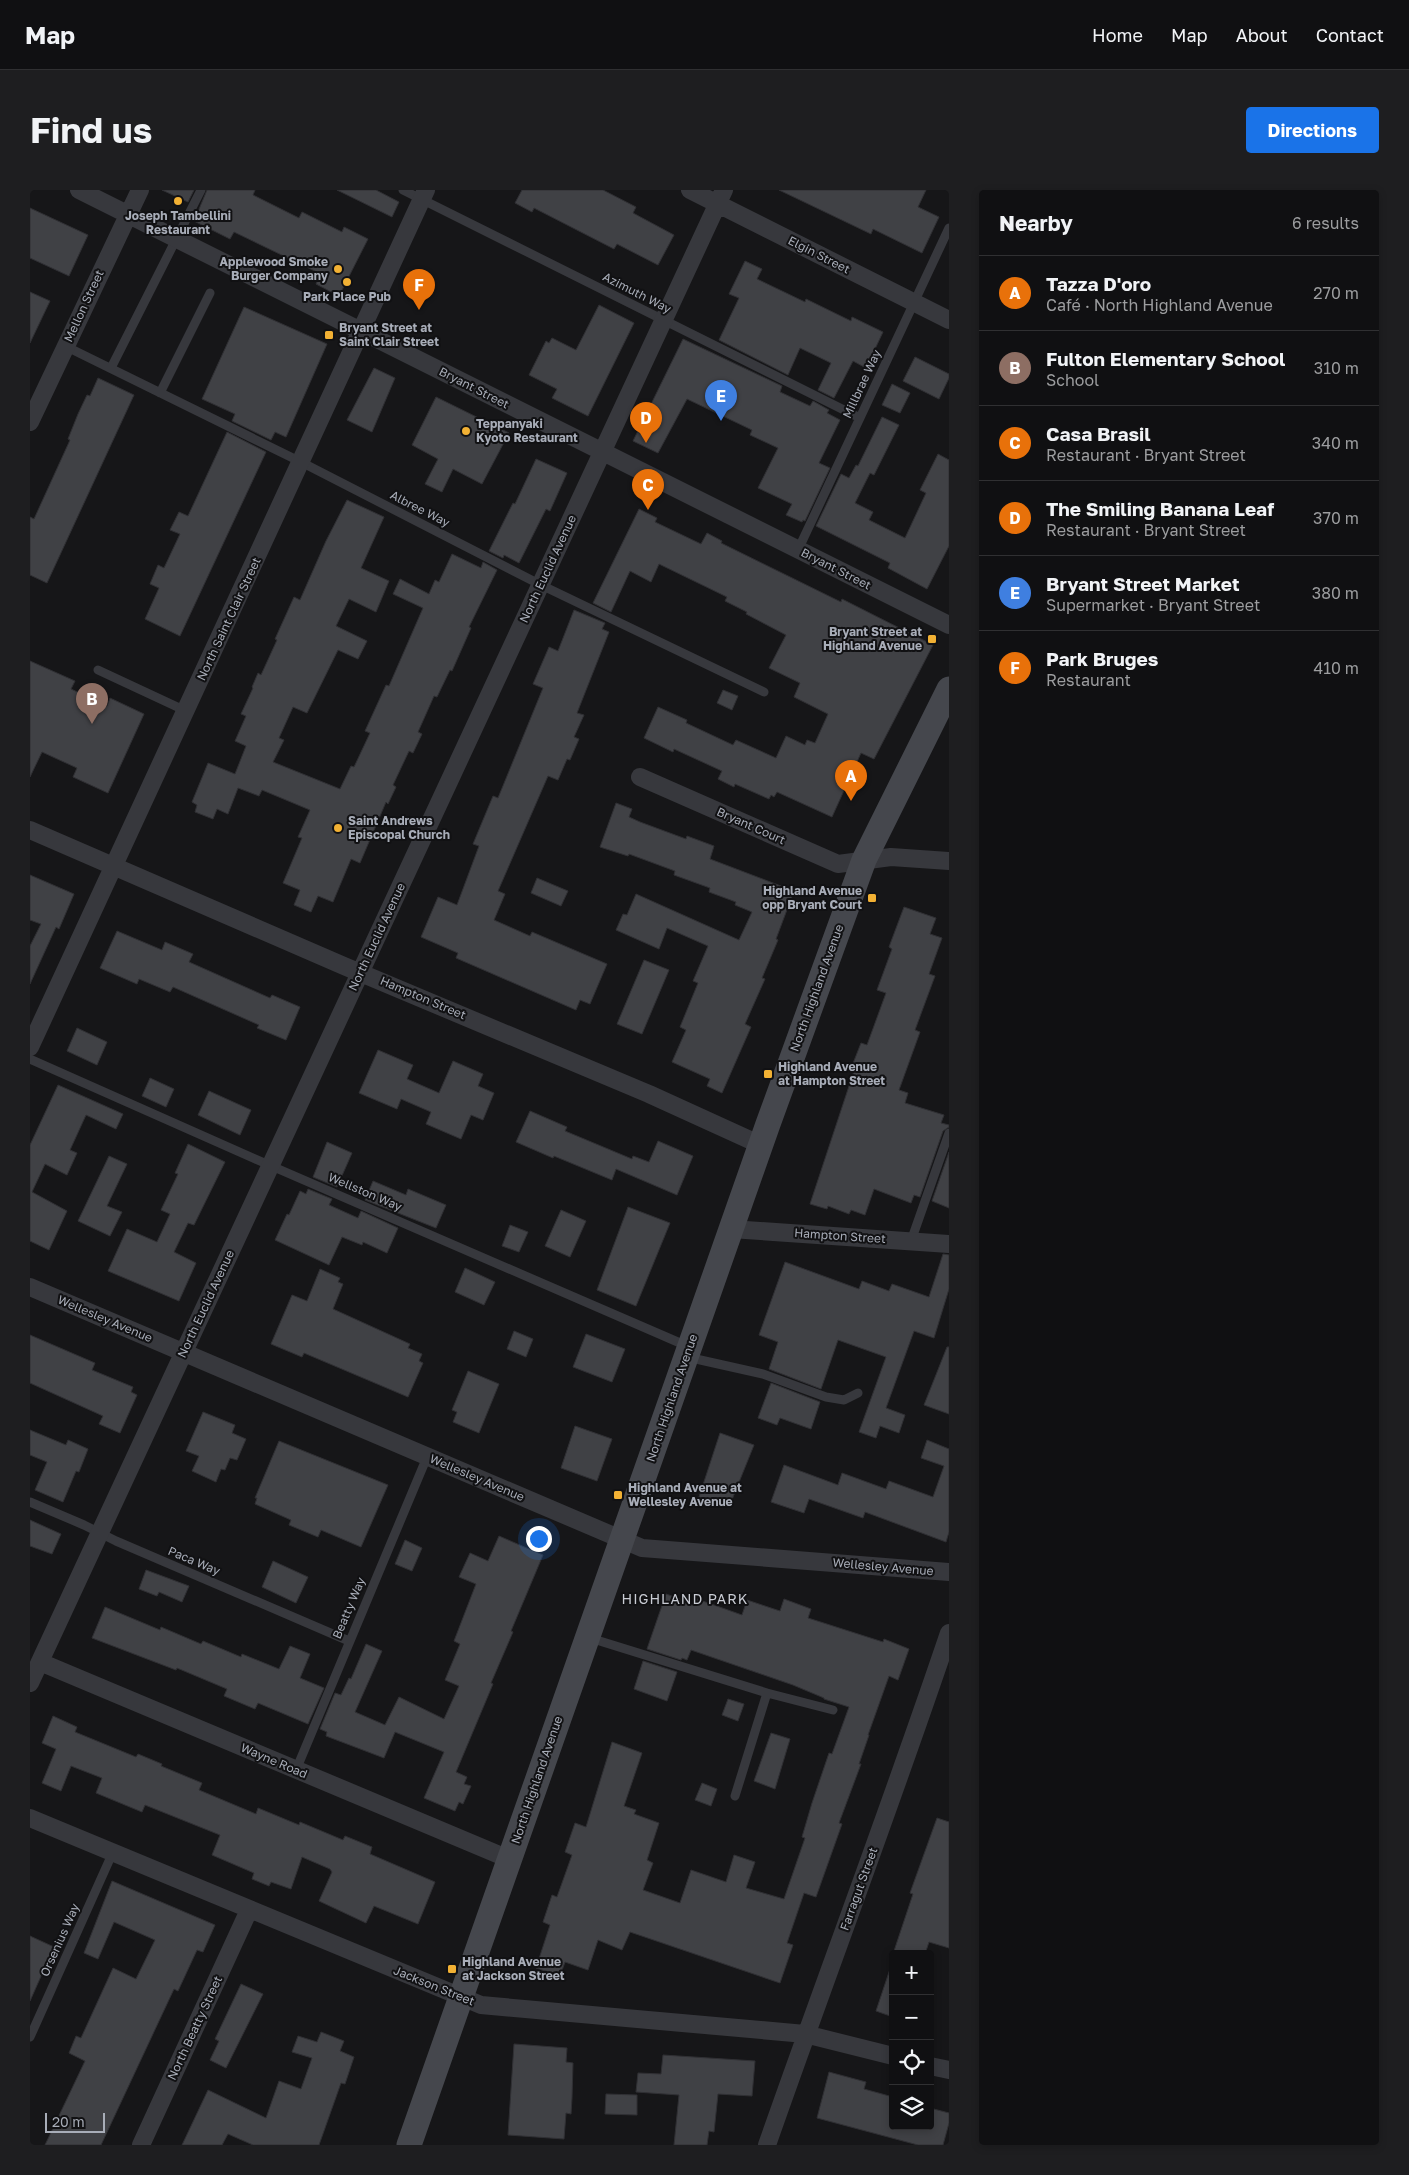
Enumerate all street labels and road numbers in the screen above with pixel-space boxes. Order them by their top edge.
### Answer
street label: Elgin Street [786,233,853,277]
street label: Mellon Street [60,267,107,344]
street label: Azimuth Way [600,269,674,316]
street label: Millbrae Way [839,347,884,421]
street label: Bryant Street [437,363,512,412]
street label: Albree Way [388,487,453,530]
street label: North Euclid Avenue [516,512,579,625]
street label: Bryant Street [799,544,874,593]
street label: North Saint Clair Street [193,555,264,683]
street label: Bryant Court [715,804,788,847]
street label: North Euclid Avenue [345,880,408,993]
street label: North Highland Avenue [787,922,847,1053]
street label: Hampton Street [378,973,469,1022]
street label: Wellston Way [326,1169,405,1214]
street label: Hampton Street [794,1225,887,1246]
street label: North Euclid Avenue [174,1247,237,1360]
street label: Wellesley Avenue [56,1292,155,1345]
street label: North Highland Avenue [643,1332,700,1464]
street label: Wellesley Avenue [428,1451,527,1504]
street label: Paca Way [166,1543,223,1578]
street label: Wellesley Avenue [832,1555,934,1578]
street label: Beatty Way [329,1575,368,1641]
street label: North Highland Avenue [508,1714,565,1846]
street label: Wayne Road [239,1740,310,1781]
street label: Farragut Street [836,1845,881,1933]
street label: Orsenius Way [37,1901,82,1979]
street label: Jackson Street [391,1962,477,2009]
street label: North Beatty Street [164,1973,225,2082]

